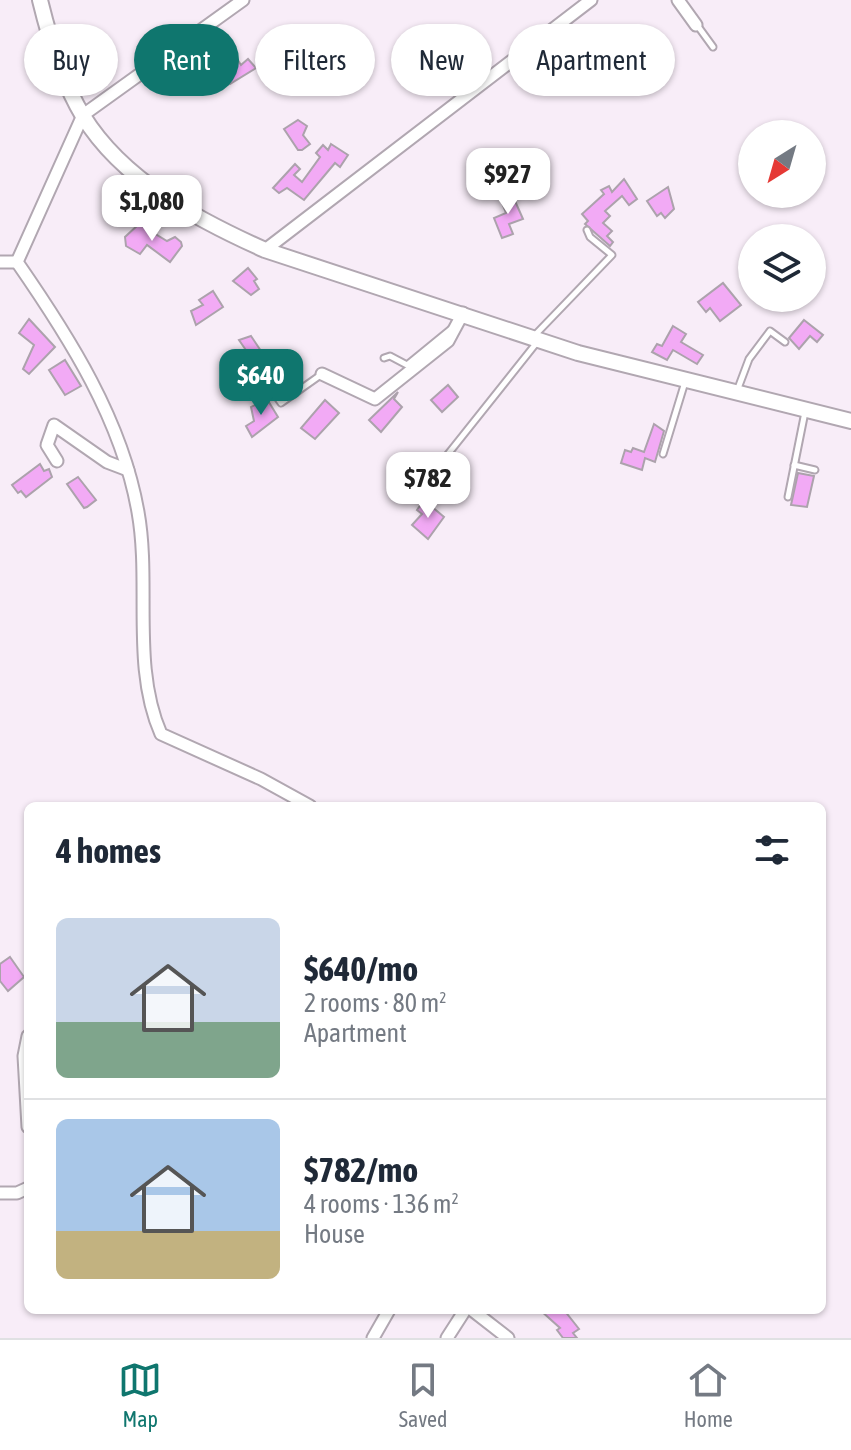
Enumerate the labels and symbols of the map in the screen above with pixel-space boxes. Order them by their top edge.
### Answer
north arrow [738,120,826,208]
pin: $927 [461,148,555,216]
pin: $1,080 [87,175,217,243]
pin: $640 [214,349,308,417]
pin: $782 [381,452,475,520]

